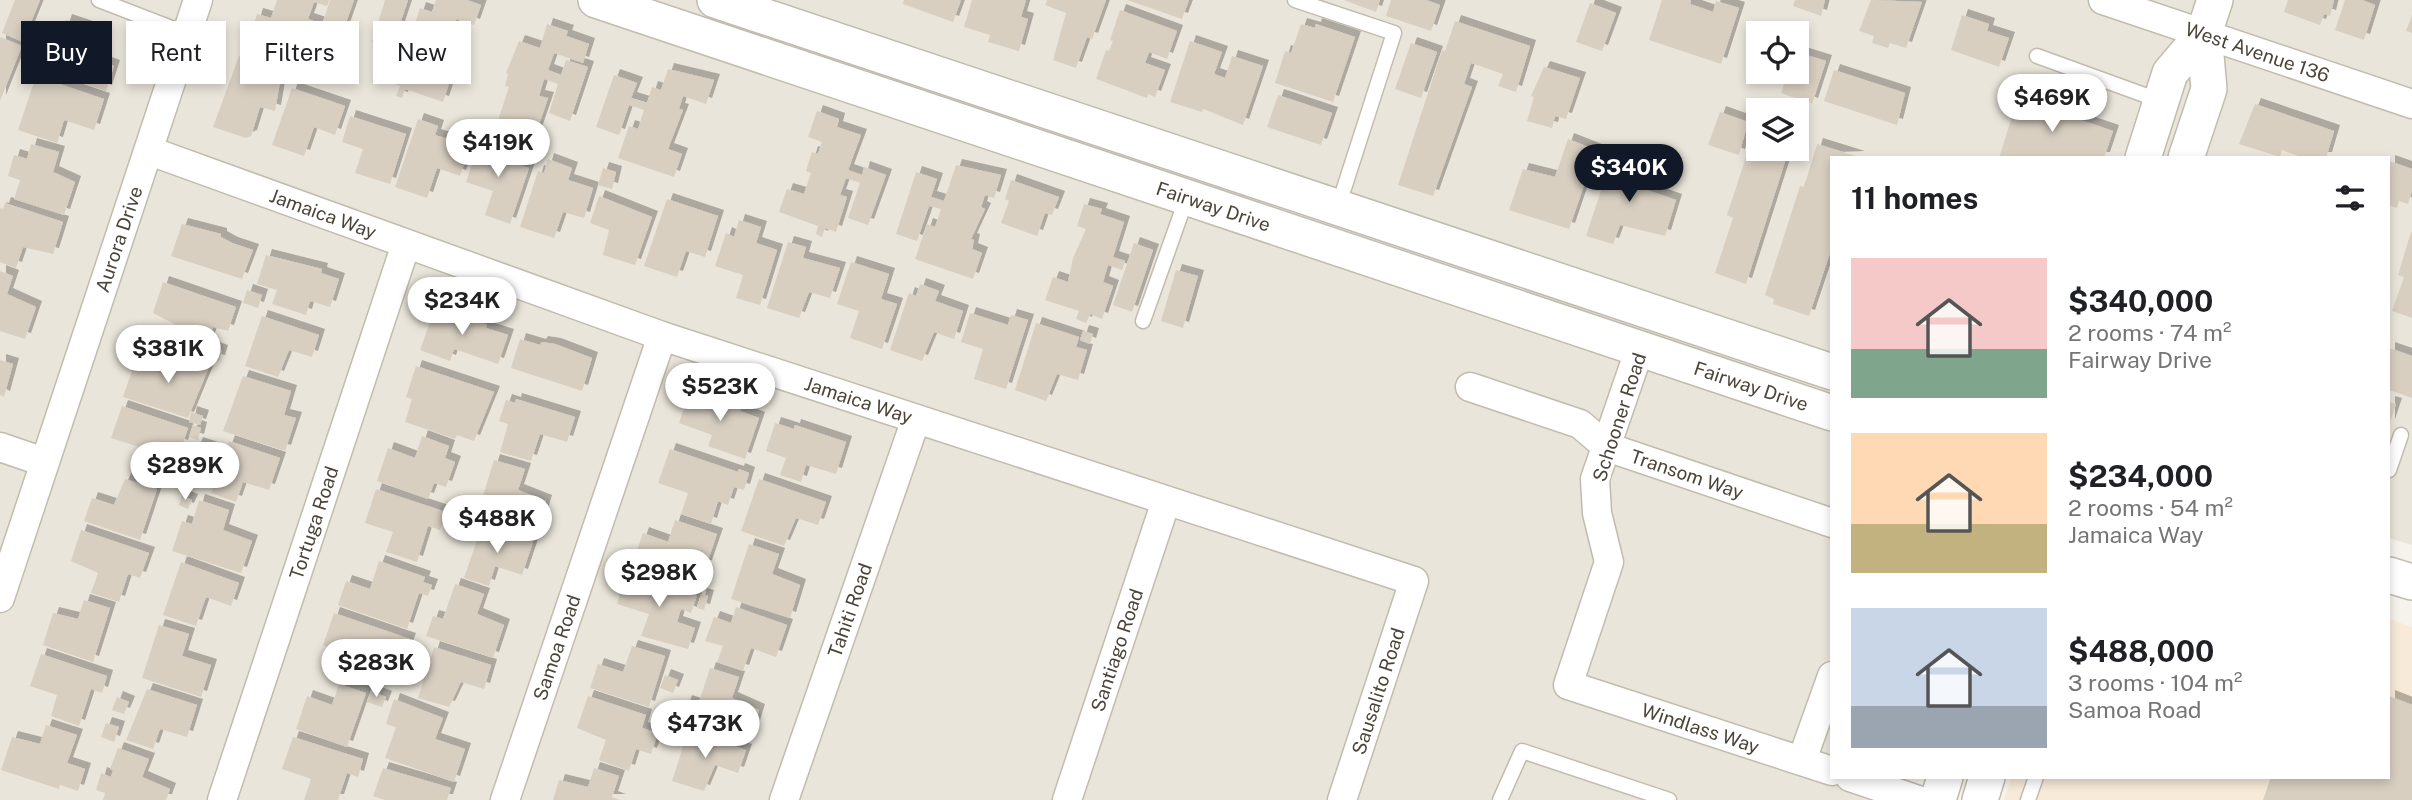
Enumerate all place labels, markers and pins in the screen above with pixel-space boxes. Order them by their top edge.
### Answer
pin: $469K [2003,74,2101,134]
pin: $419K [449,120,547,179]
pin: $340K [1580,144,1678,204]
pin: $234K [413,278,511,337]
pin: $381K [119,326,217,385]
pin: $523K [671,364,769,423]
pin: $289K [136,442,234,502]
pin: $488K [448,496,546,555]
pin: $298K [610,550,708,609]
pin: $283K [327,640,425,699]
pin: $473K [656,700,754,760]

